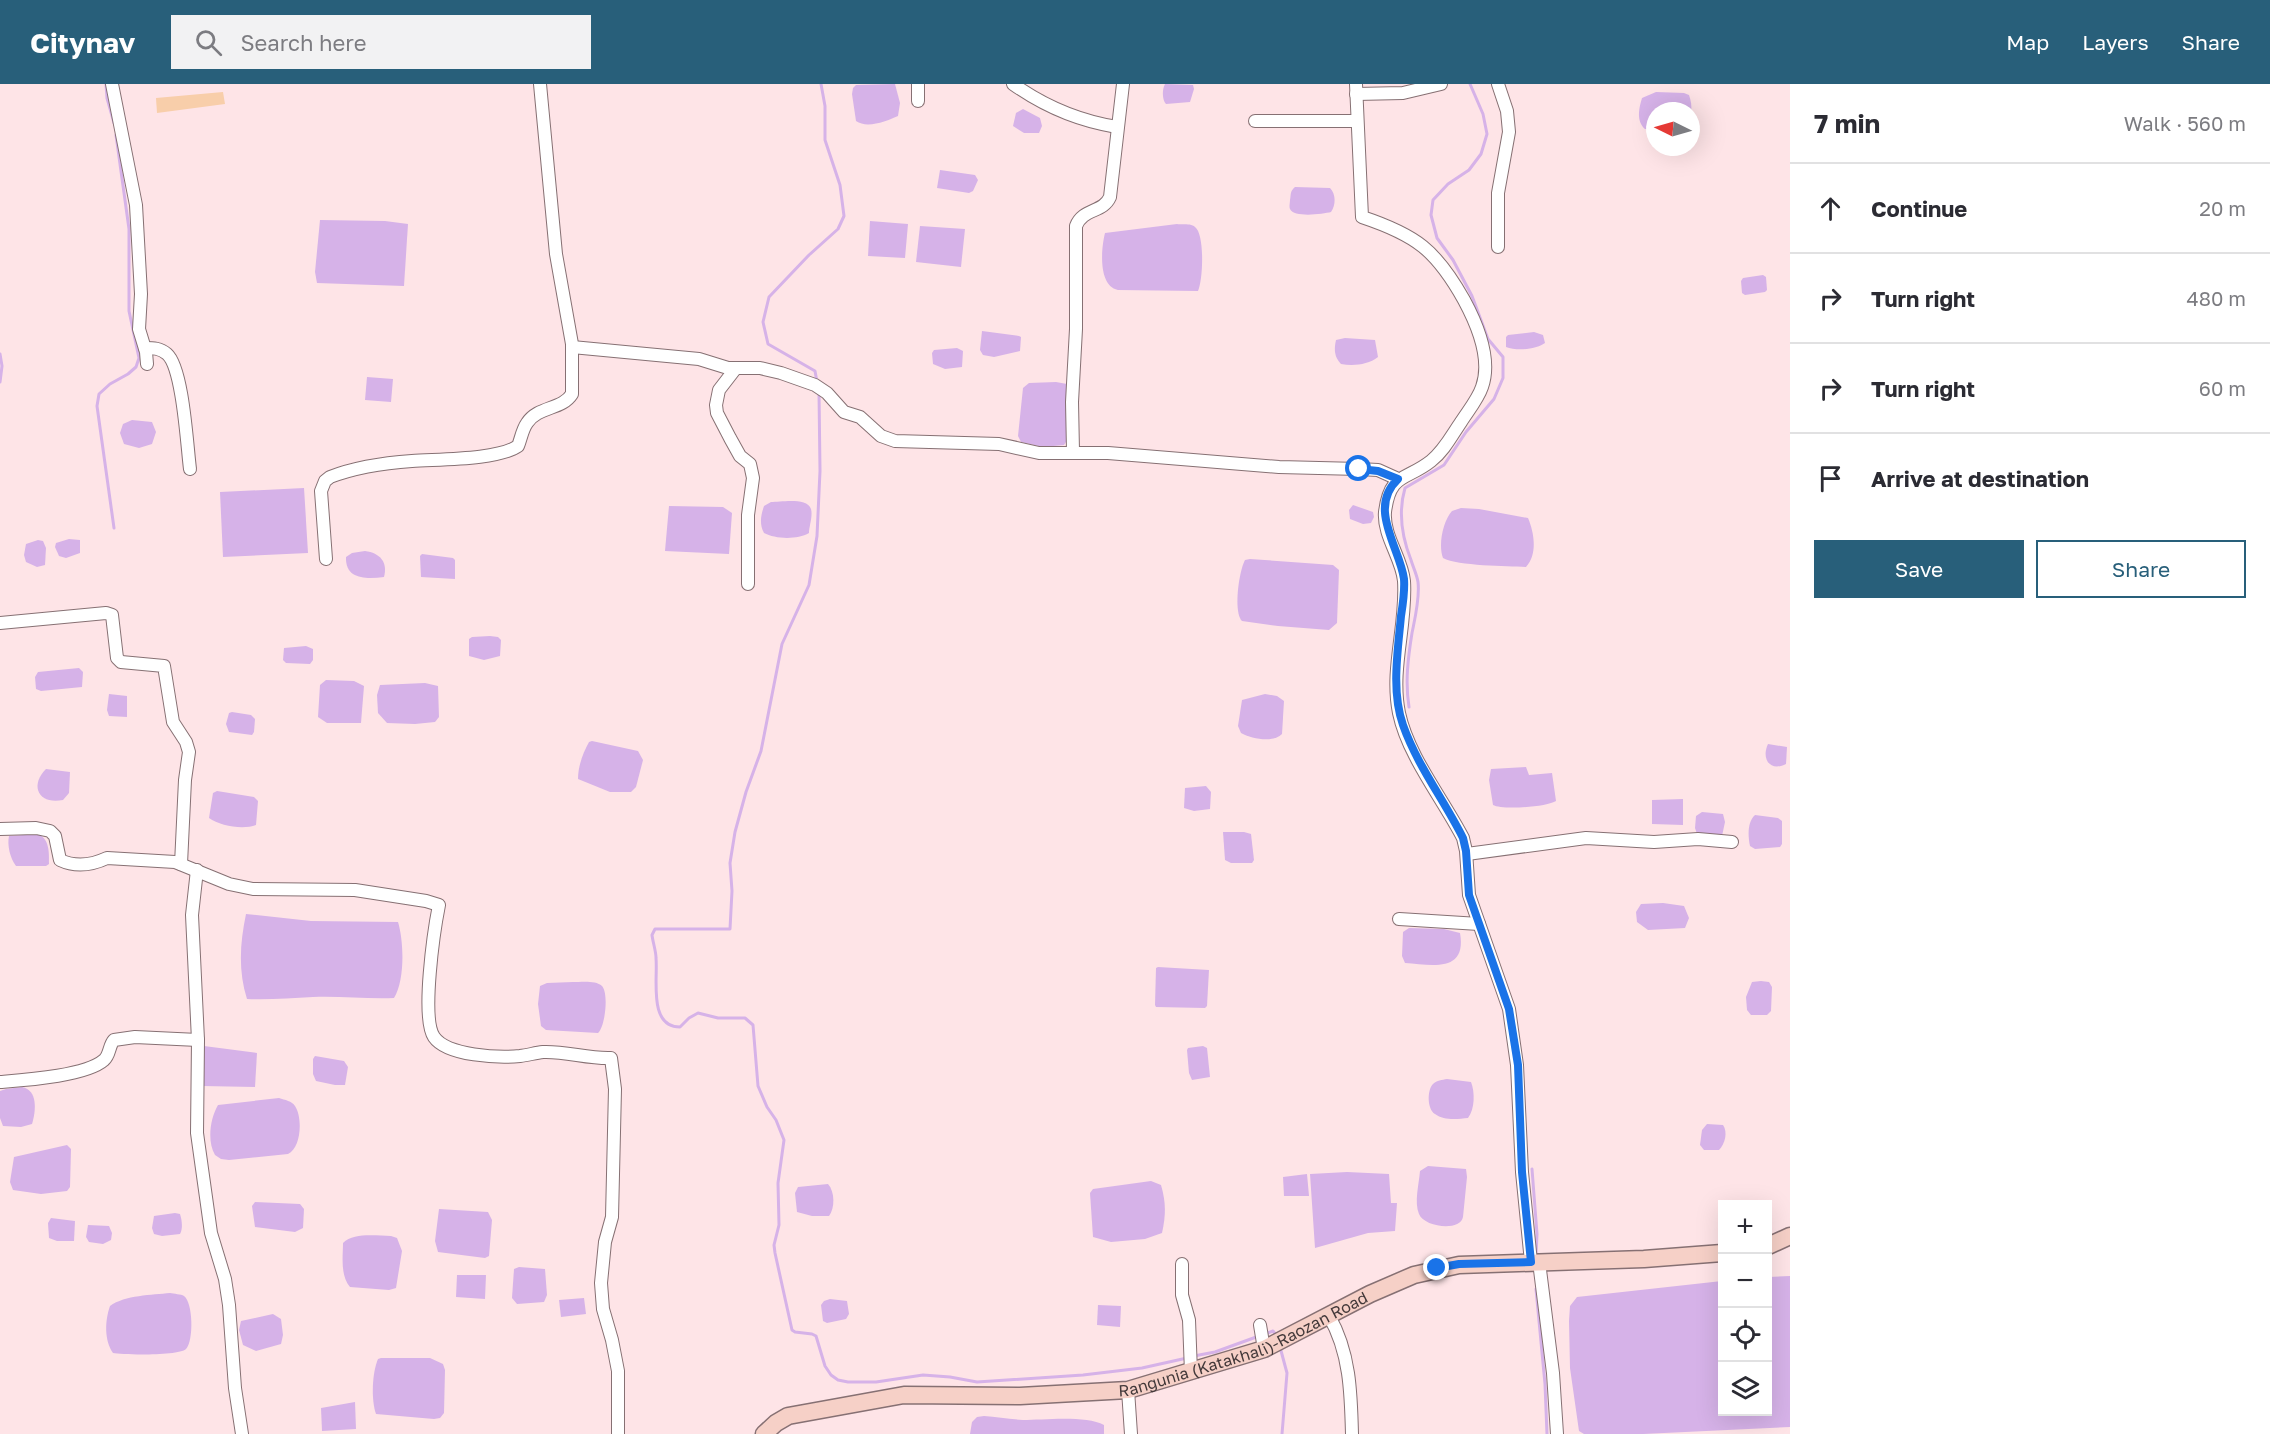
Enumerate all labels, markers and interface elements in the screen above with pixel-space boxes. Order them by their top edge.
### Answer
search box [171,15,591,69]
text: Citynav [30,26,135,59]
icon: search [192,26,225,59]
text: Search here [240,29,366,56]
text: Map [2006,29,2049,55]
text: Layers [2082,29,2149,55]
text: Share [2182,29,2240,55]
north arrow [1646,102,1700,156]
text: 7 min [1814,108,1880,139]
text: Walk · 560 m [2124,111,2246,135]
icon: ahead [1814,192,1847,225]
text: Continue [1871,195,1967,222]
text: 20 m [2199,196,2246,220]
icon: right [1814,282,1847,315]
text: Turn right [1871,285,1975,312]
text: 480 m [2187,286,2246,310]
icon: right [1814,372,1847,405]
text: Turn right [1871,375,1975,402]
text: 60 m [2199,376,2246,400]
route start [1345,455,1371,481]
icon: arrive [1814,462,1847,495]
text: Arrive at destination [1871,465,2089,492]
button: Save [1814,540,2024,598]
button: Share [2036,540,2246,598]
map controls [1718,1200,1772,1416]
button: + [1718,1200,1772,1254]
route end [1423,1254,1449,1280]
button: − [1718,1254,1772,1308]
street label: Rangunia (Katakhali)-Raozan Road [1118,1287,1371,1401]
button: locate [1718,1308,1772,1362]
button: layers [1718,1362,1772,1416]

